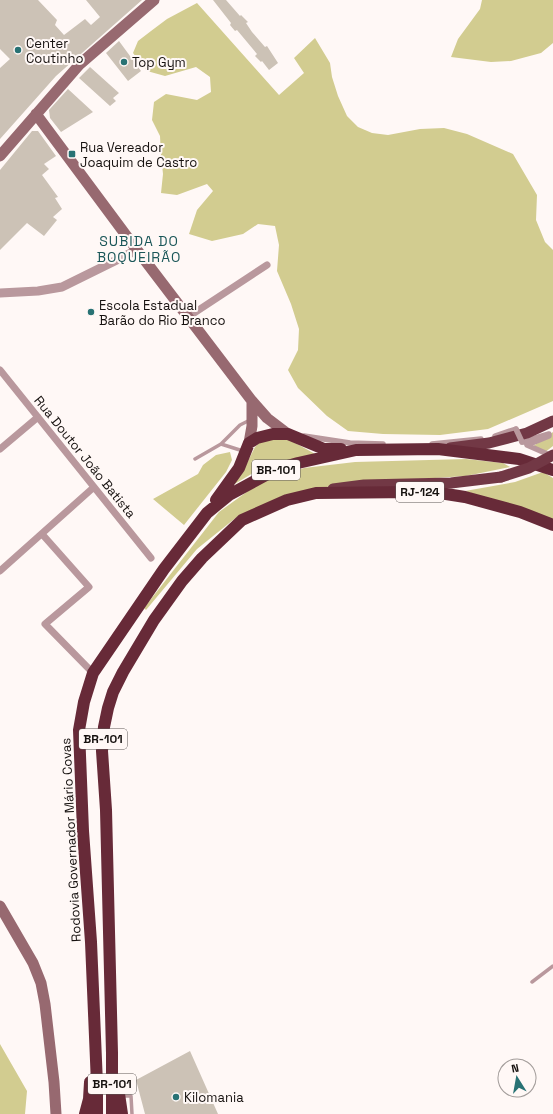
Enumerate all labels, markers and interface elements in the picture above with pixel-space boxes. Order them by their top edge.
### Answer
place label: Center Coutinho [26,35,83,67]
marker: Center Coutinho [13,45,23,55]
place label: Top Gym [132,54,186,71]
marker: Top Gym [119,57,129,67]
place label: Rua Vereador Joaquim de Castro [80,139,197,171]
marker: Rua Vereador Joaquim de Castro [67,149,77,159]
district label: SUBIDA DO BOQUEIRÃO [97,232,181,266]
place label: Escola Estadual Barão do Rio Branco [99,297,225,329]
marker: Escola Estadual Barão do Rio Branco [86,307,96,317]
street label: Rua Doutor João Batista [30,392,140,522]
road number: BR-101 [252,460,300,480]
road number: RJ-124 [396,482,444,502]
road number: BR-101 [79,729,127,749]
street label: Rodovia Governador Mário Covas [57,737,85,942]
north arrow [497,1058,537,1098]
text: N [510,1061,520,1076]
road number: BR-101 [88,1074,136,1094]
place label: Kilomania [184,1089,244,1106]
marker: Kilomania [171,1092,181,1102]

